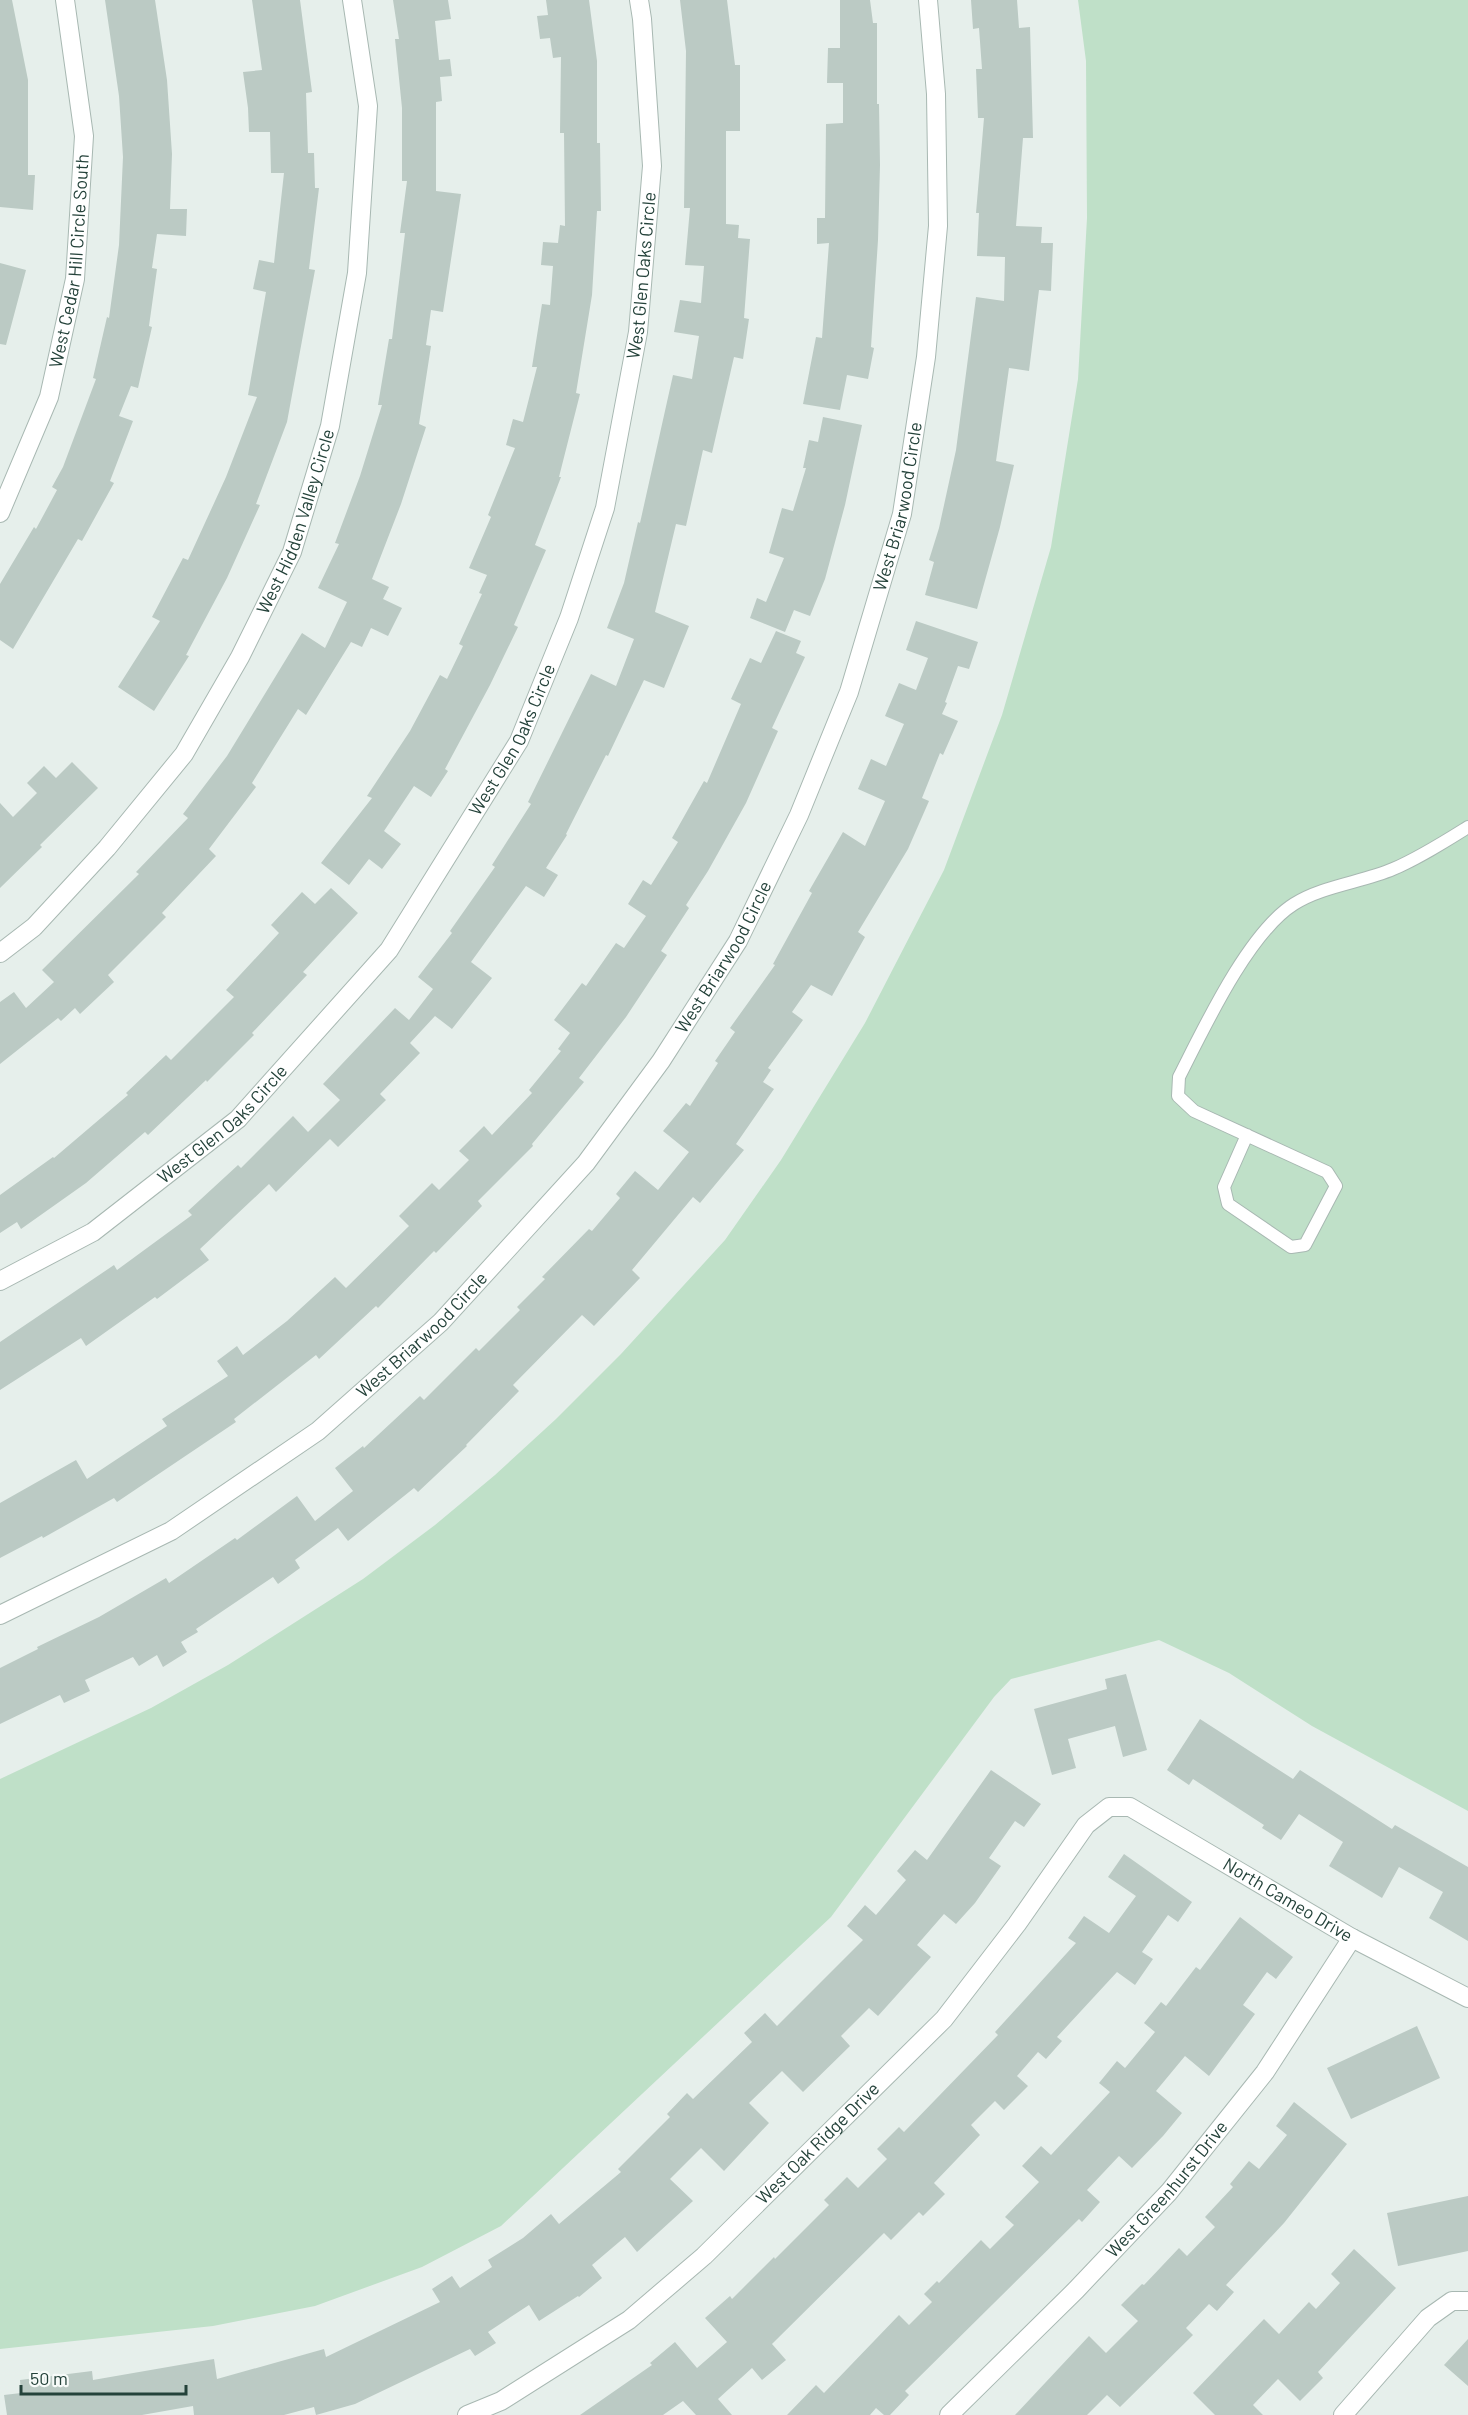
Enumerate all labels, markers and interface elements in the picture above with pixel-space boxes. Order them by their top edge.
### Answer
street label: West Cedar Hill Circle South [44,153,93,370]
street label: West Glen Oaks Circle [621,191,660,361]
street label: West Briarwood Circle [868,420,926,593]
street label: West Hidden Valley Circle [251,426,338,617]
street label: West Glen Oaks Circle [464,660,559,819]
street label: West Briarwood Circle [670,877,775,1037]
street label: West Glen Oaks Circle [153,1060,291,1188]
street label: West Briarwood Circle [351,1267,491,1402]
street label: North Cameo Drive [1220,1852,1357,1946]
street label: West Oak Ridge Drive [751,2077,884,2208]
street label: West Greenhurst Drive [1101,2116,1232,2262]
scale bar [21,2358,186,2396]
text: 50 m [30,2367,68,2389]

